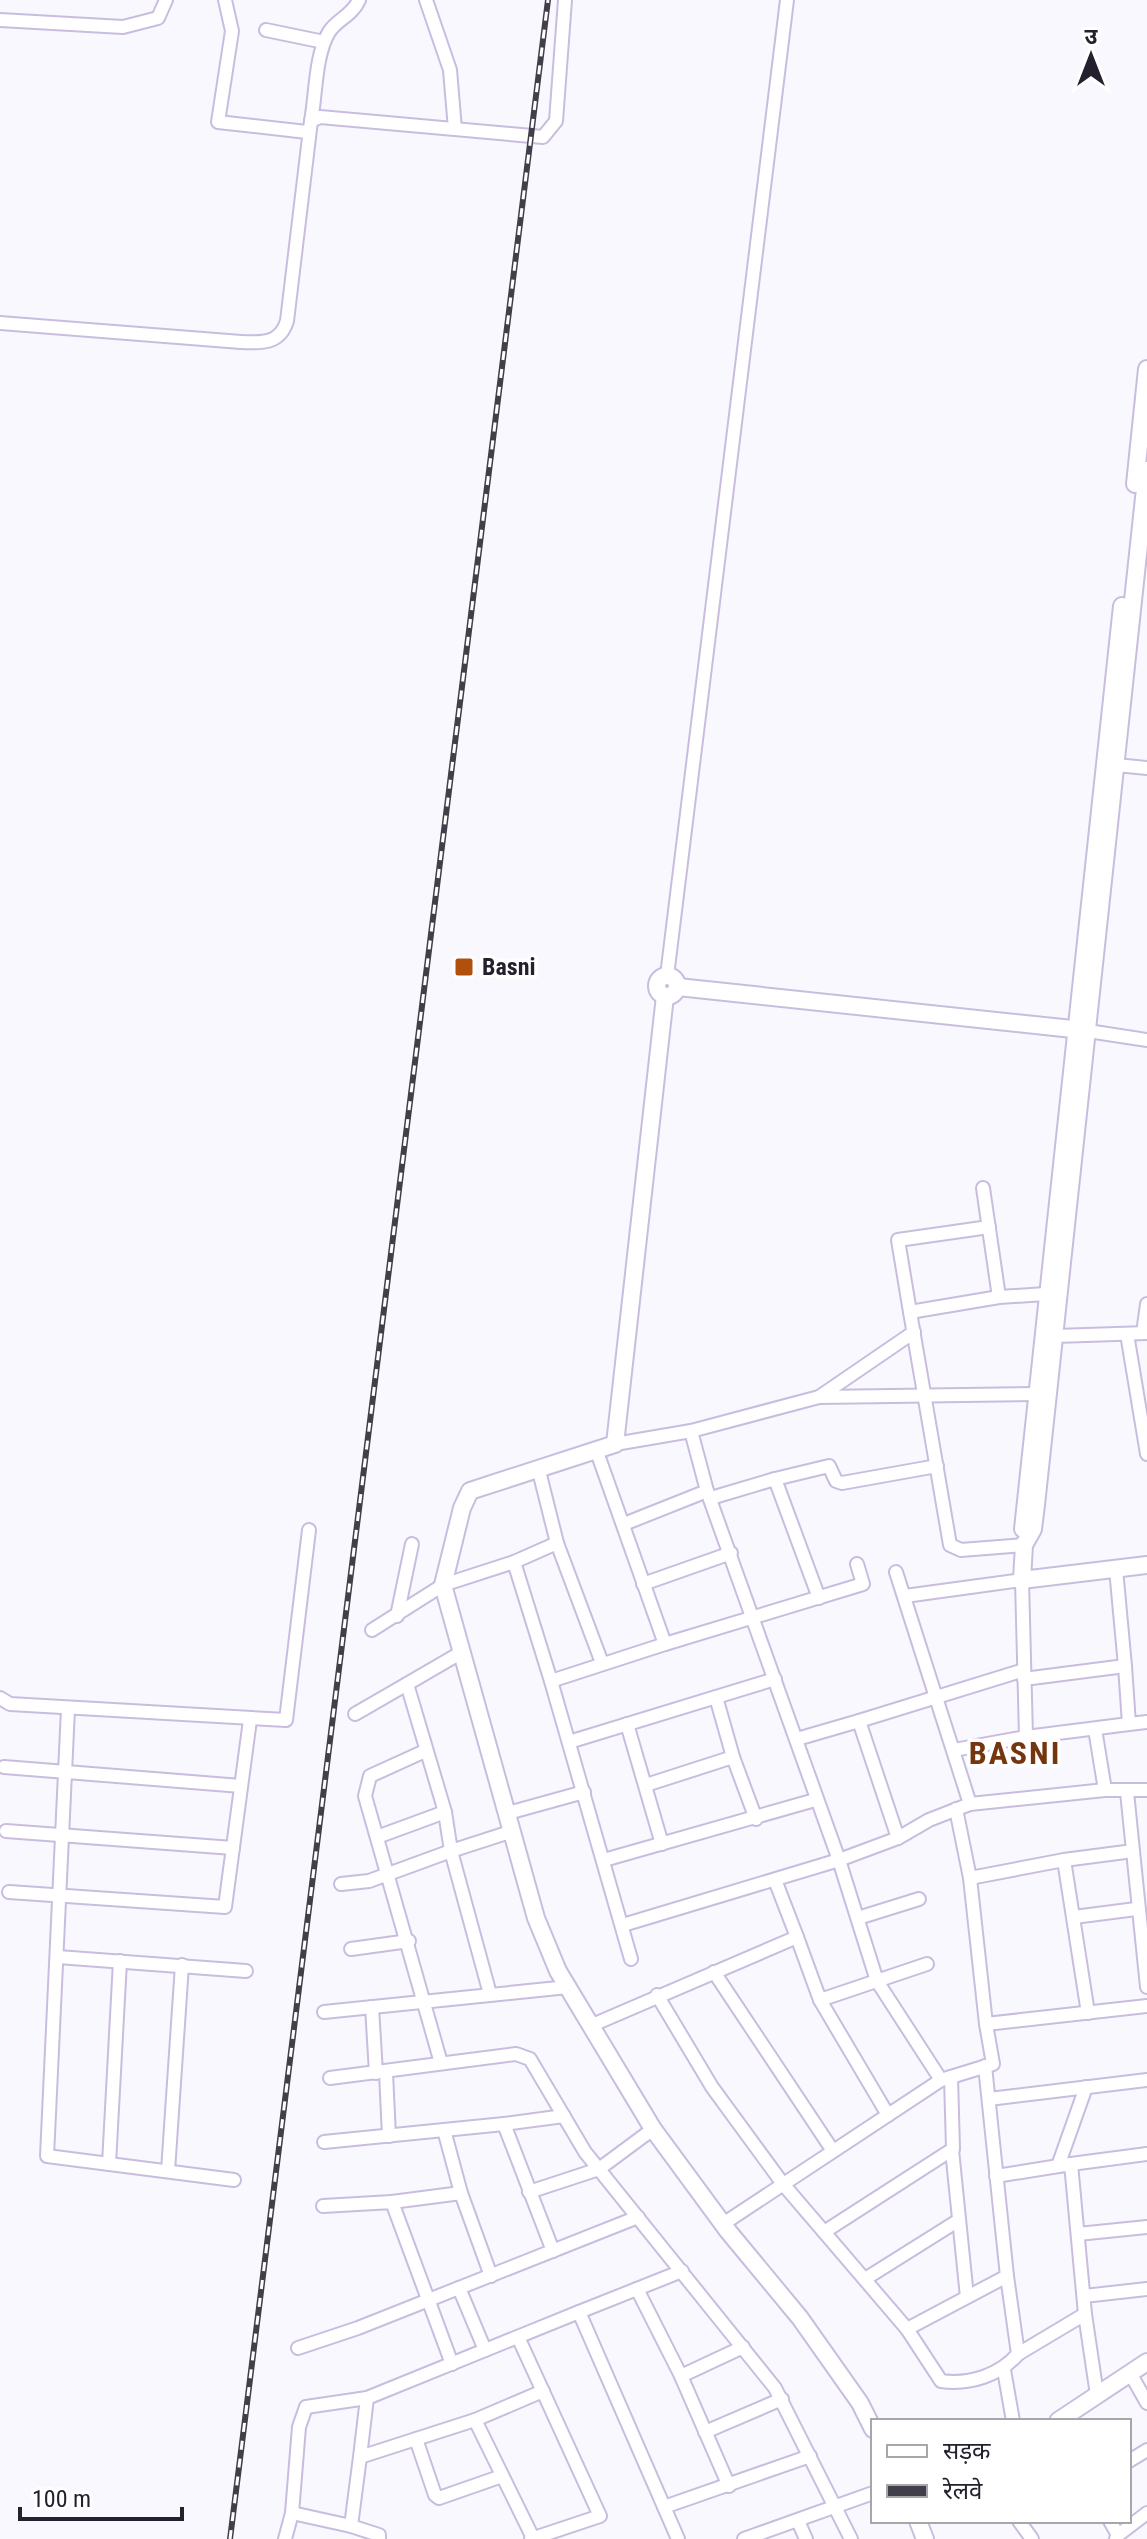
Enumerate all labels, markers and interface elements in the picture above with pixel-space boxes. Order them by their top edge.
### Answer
north arrow [1051,16,1131,96]
text: उ [1085,24,1099,49]
place label: Basni [482,953,536,981]
marker: Basni [453,956,475,978]
district label: BASNI [969,1734,1061,1772]
legend [871,2419,1131,2523]
text: सड़क [943,2437,991,2465]
scale bar [20,2471,182,2521]
text: रेलवे [942,2477,983,2505]
text: 100 m [32,2485,91,2513]

